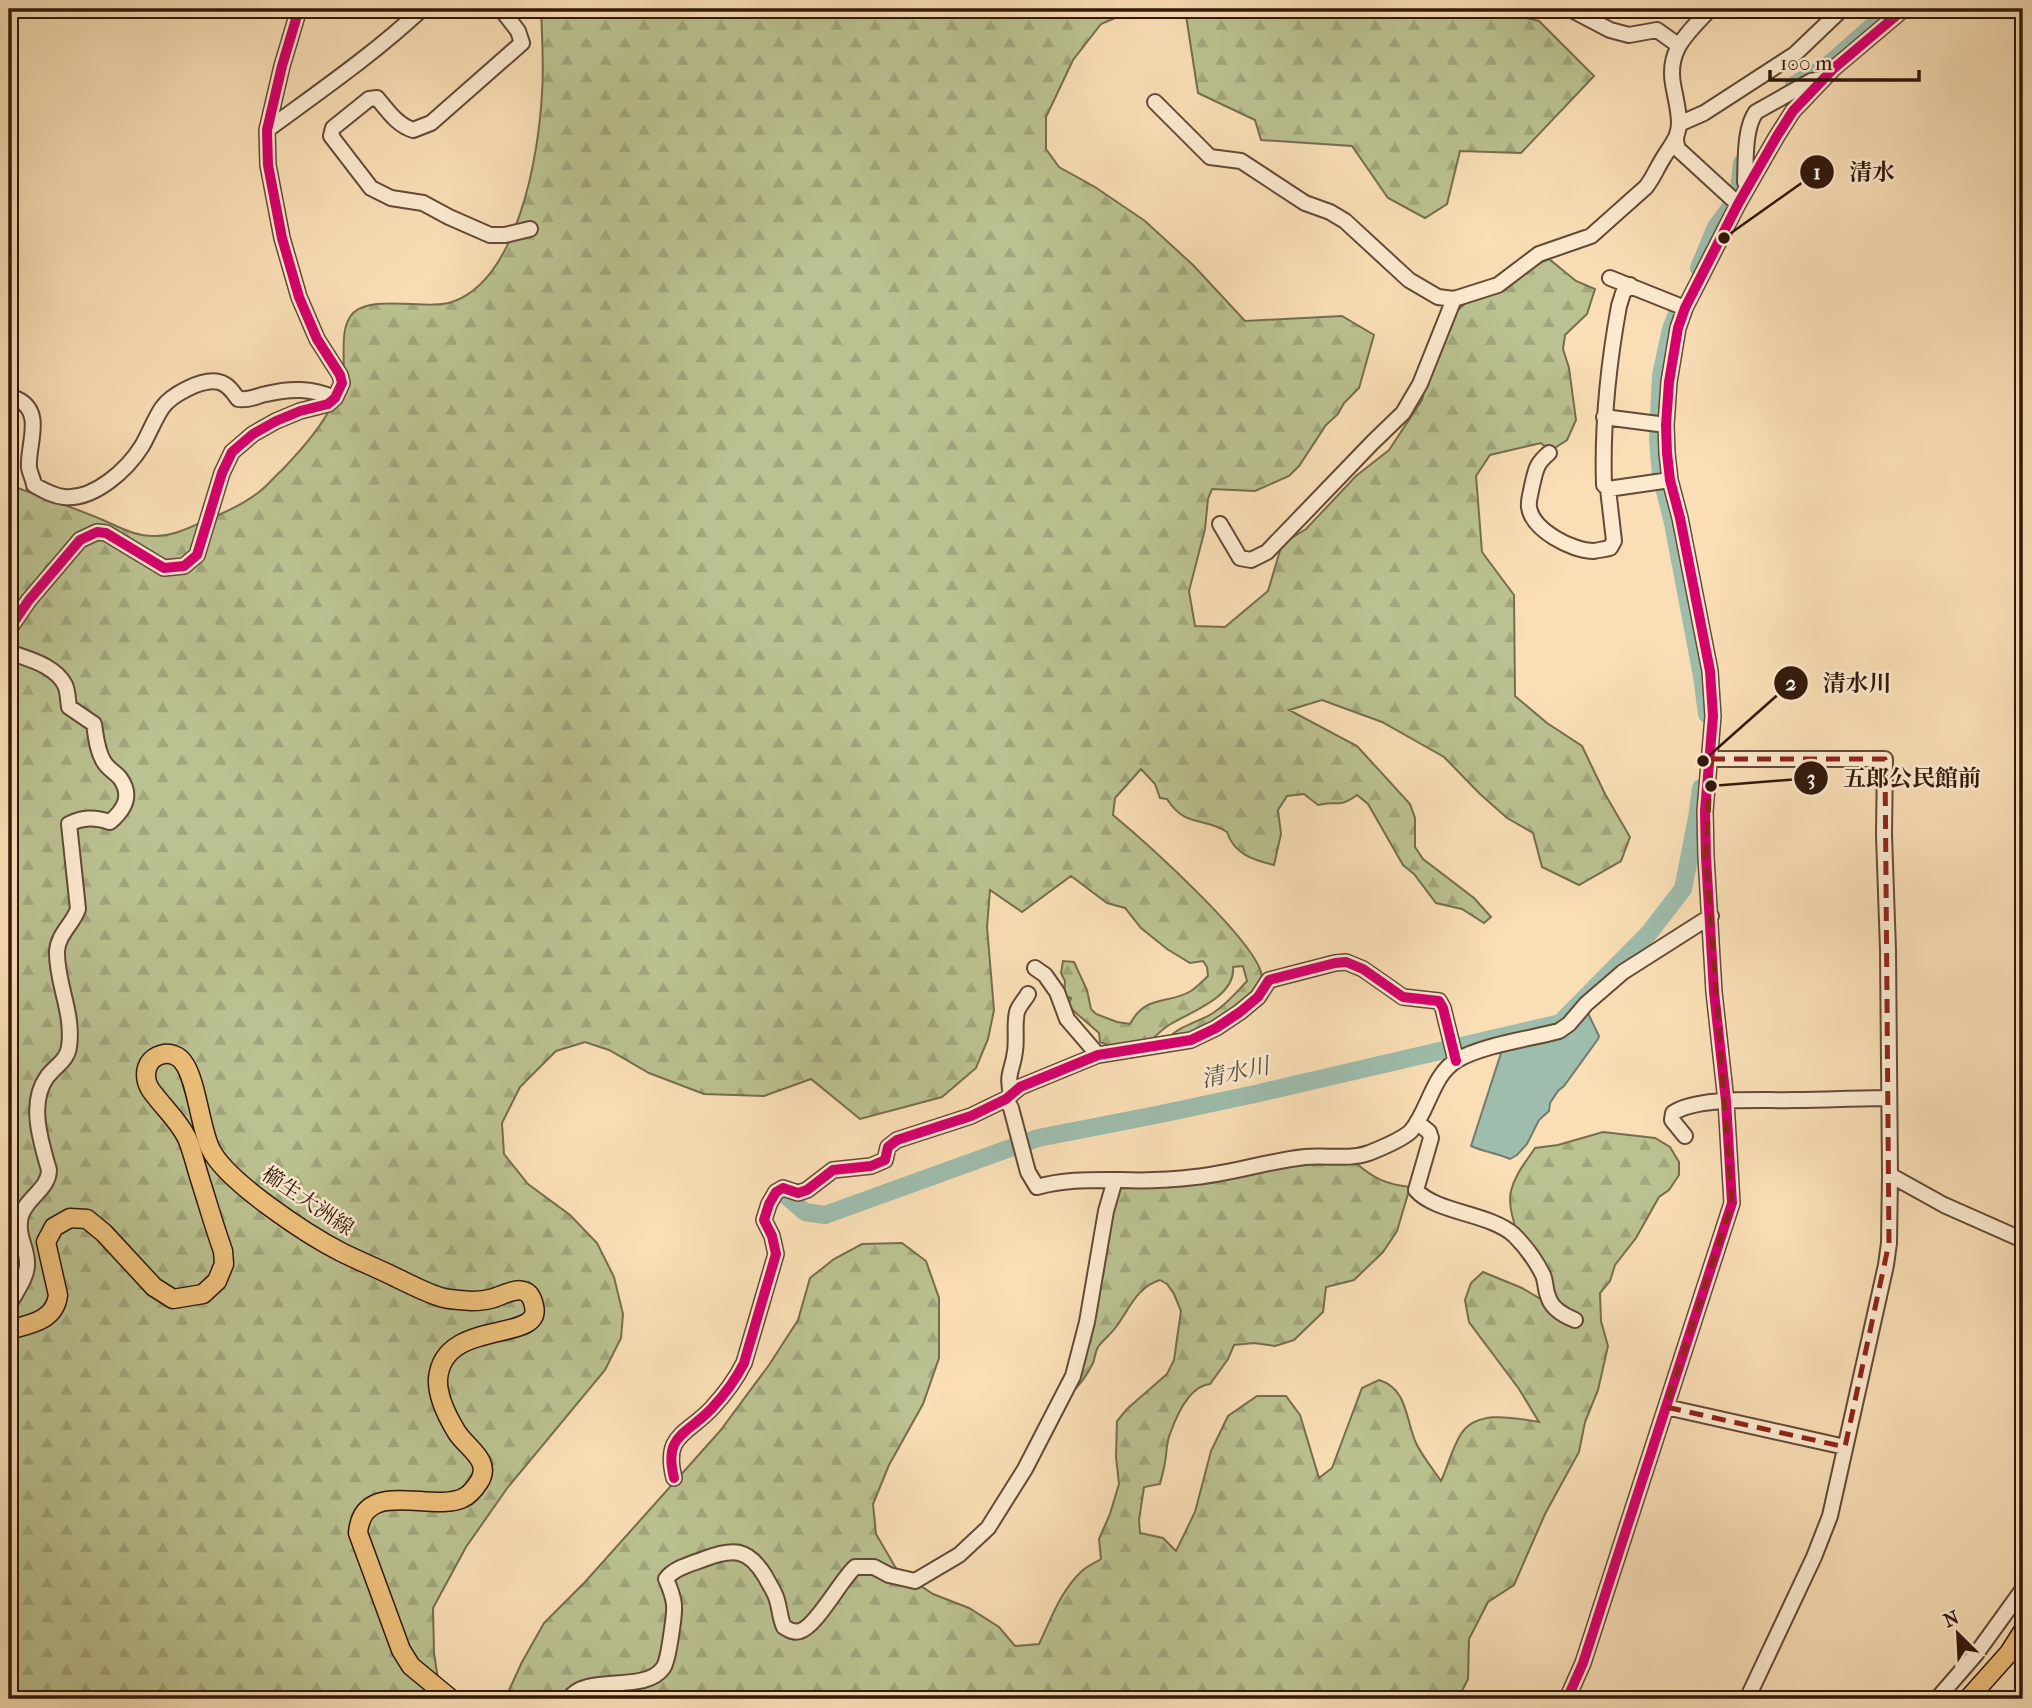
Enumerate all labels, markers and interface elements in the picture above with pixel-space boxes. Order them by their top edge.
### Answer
scale bar [1770,38,1918,82]
text: 100 m [1780,51,1833,75]
callout: 清水 [1800,150,1909,194]
text: 清水 [1849,159,1895,186]
text: 1 [1813,160,1821,184]
callout: 清水川 [1774,661,1906,705]
text: 清水川 [1823,670,1892,697]
text: 2 [1786,671,1797,695]
callout: 五郎公民館前 [1794,756,1995,800]
text: 五郎公民館前 [1843,765,1981,792]
text: 3 [1807,766,1815,790]
water label: 清水川 [1199,1051,1275,1093]
street label: 櫛生大洲線 [258,1162,358,1240]
north arrow [1924,1600,1994,1670]
text: N [1940,1606,1963,1632]

